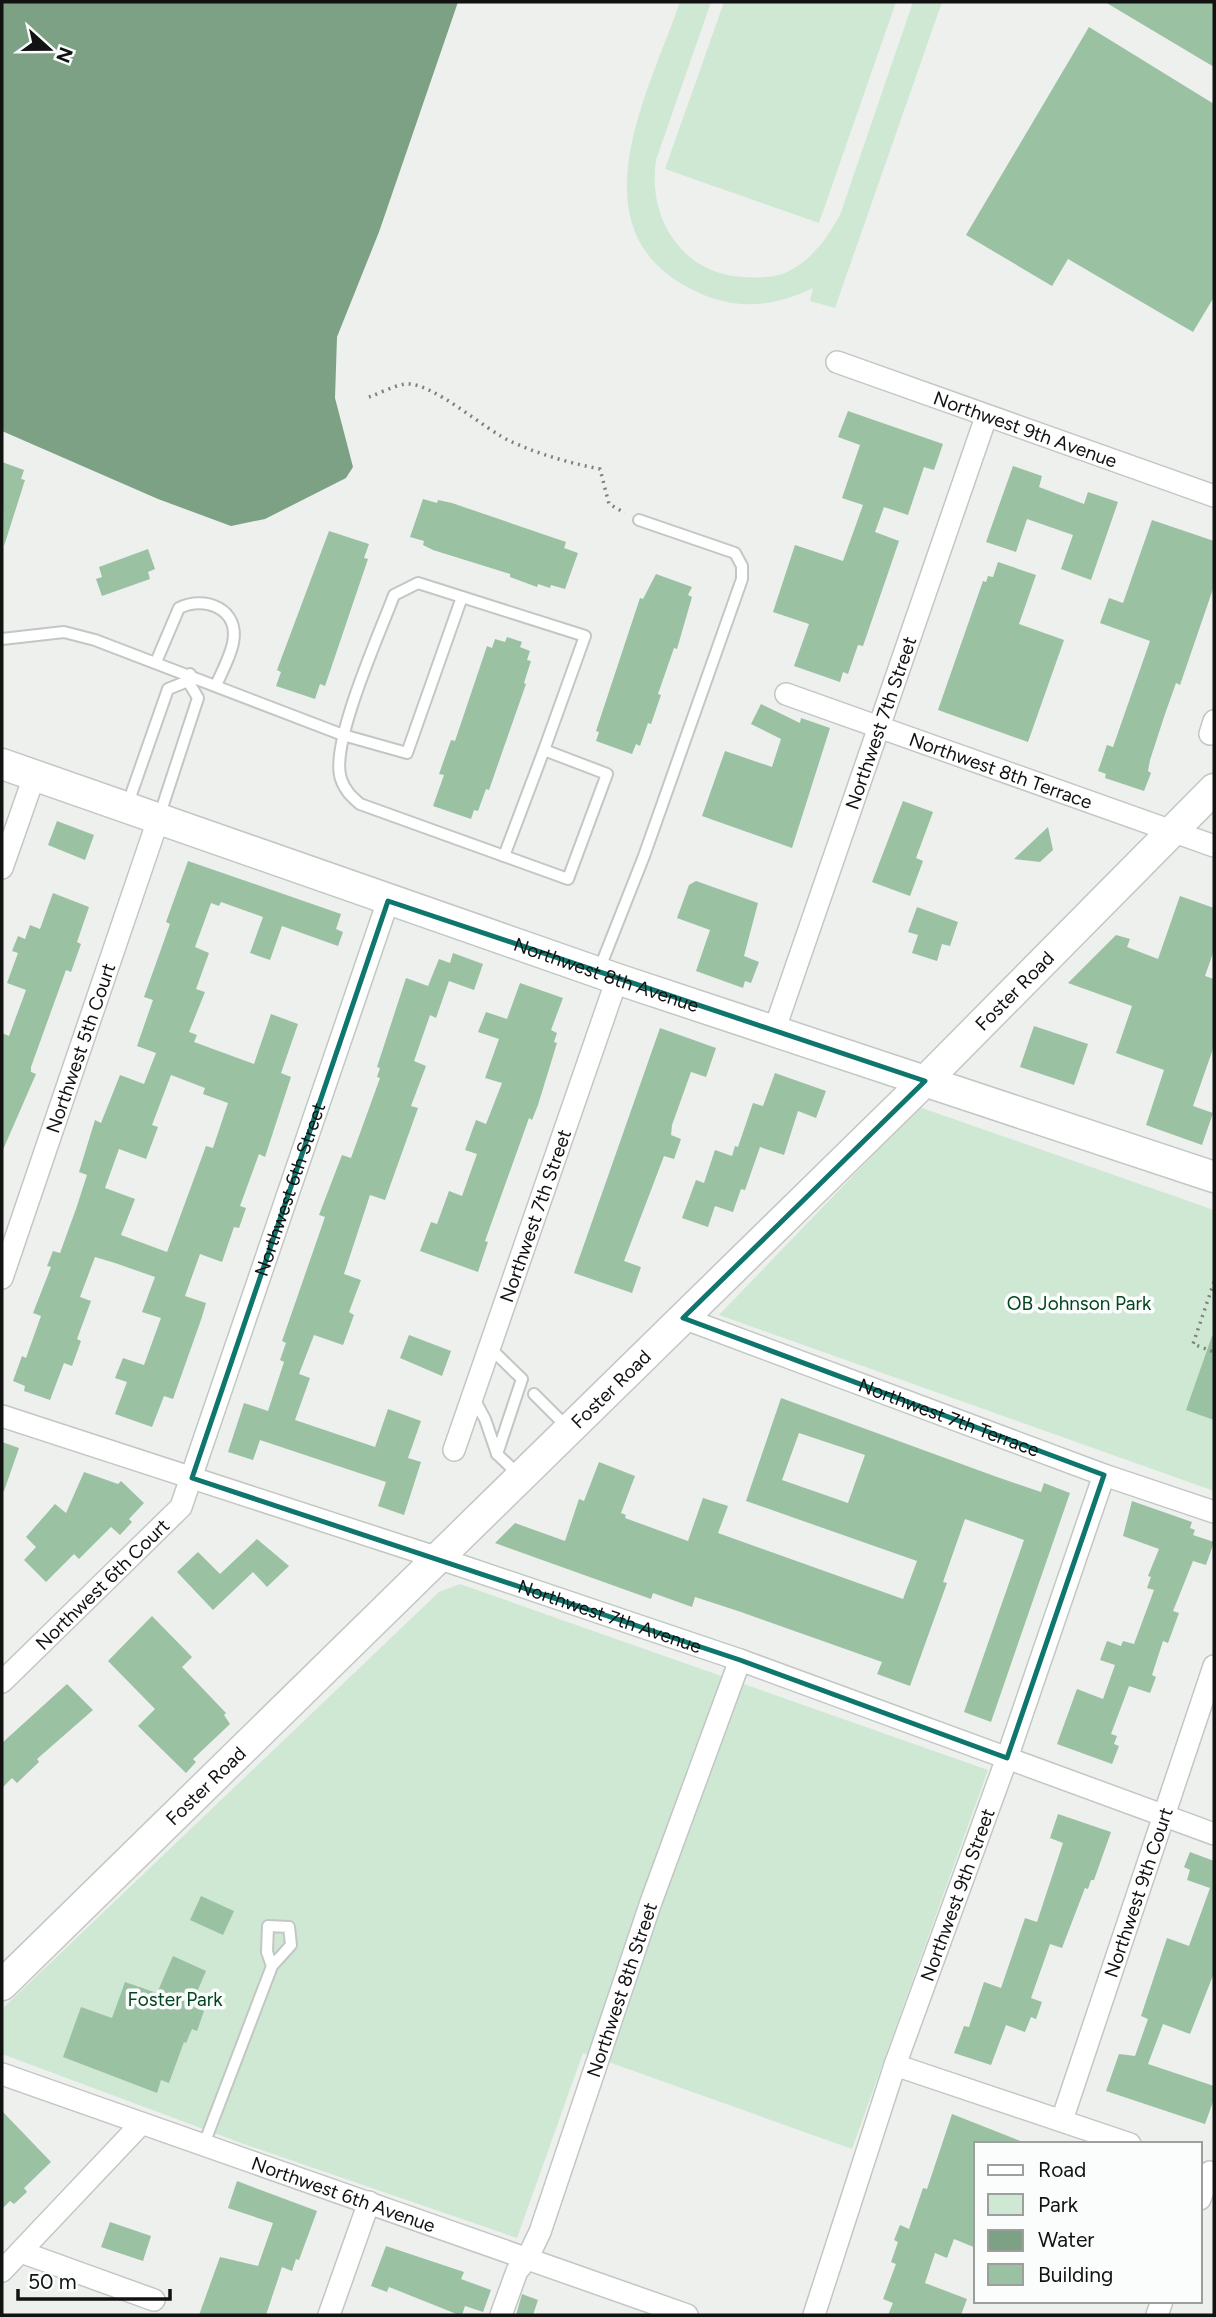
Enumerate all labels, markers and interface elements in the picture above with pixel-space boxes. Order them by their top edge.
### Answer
north arrow [14,14,84,84]
text: N [51,44,78,66]
street label: Northwest 9th Avenue [931,386,1120,472]
street label: Northwest 7th Street [840,633,921,812]
street label: Northwest 8th Terrace [906,727,1096,813]
street label: Northwest 8th Avenue [511,932,702,1017]
street label: Foster Road [970,946,1059,1035]
street label: Northwest 5th Court [41,960,120,1136]
street label: Northwest 6th Street [249,1099,330,1279]
street label: Northwest 7th Street [495,1126,576,1305]
park label: OB Johnson Park [1007,1292,1152,1315]
street label: Foster Road [566,1345,655,1433]
street label: Northwest 7th Terrace [855,1373,1043,1461]
street label: Northwest 6th Court [30,1514,174,1655]
street label: Northwest 7th Avenue [515,1574,705,1658]
street label: Foster Road [161,1741,250,1830]
street label: Northwest 9th Court [1099,1804,1177,1980]
street label: Northwest 9th Street [915,1805,999,1984]
street label: Northwest 8th Street [581,1899,662,2080]
park label: Foster Park [128,1988,223,2011]
legend [974,2142,1202,2303]
street label: Northwest 6th Avenue [249,2151,438,2237]
text: Road [1038,2157,1086,2182]
text: Park [1038,2192,1079,2217]
text: Water [1038,2227,1094,2252]
scale bar [18,2258,170,2302]
text: Building [1038,2262,1113,2287]
text: 50 m [28,2269,77,2294]

